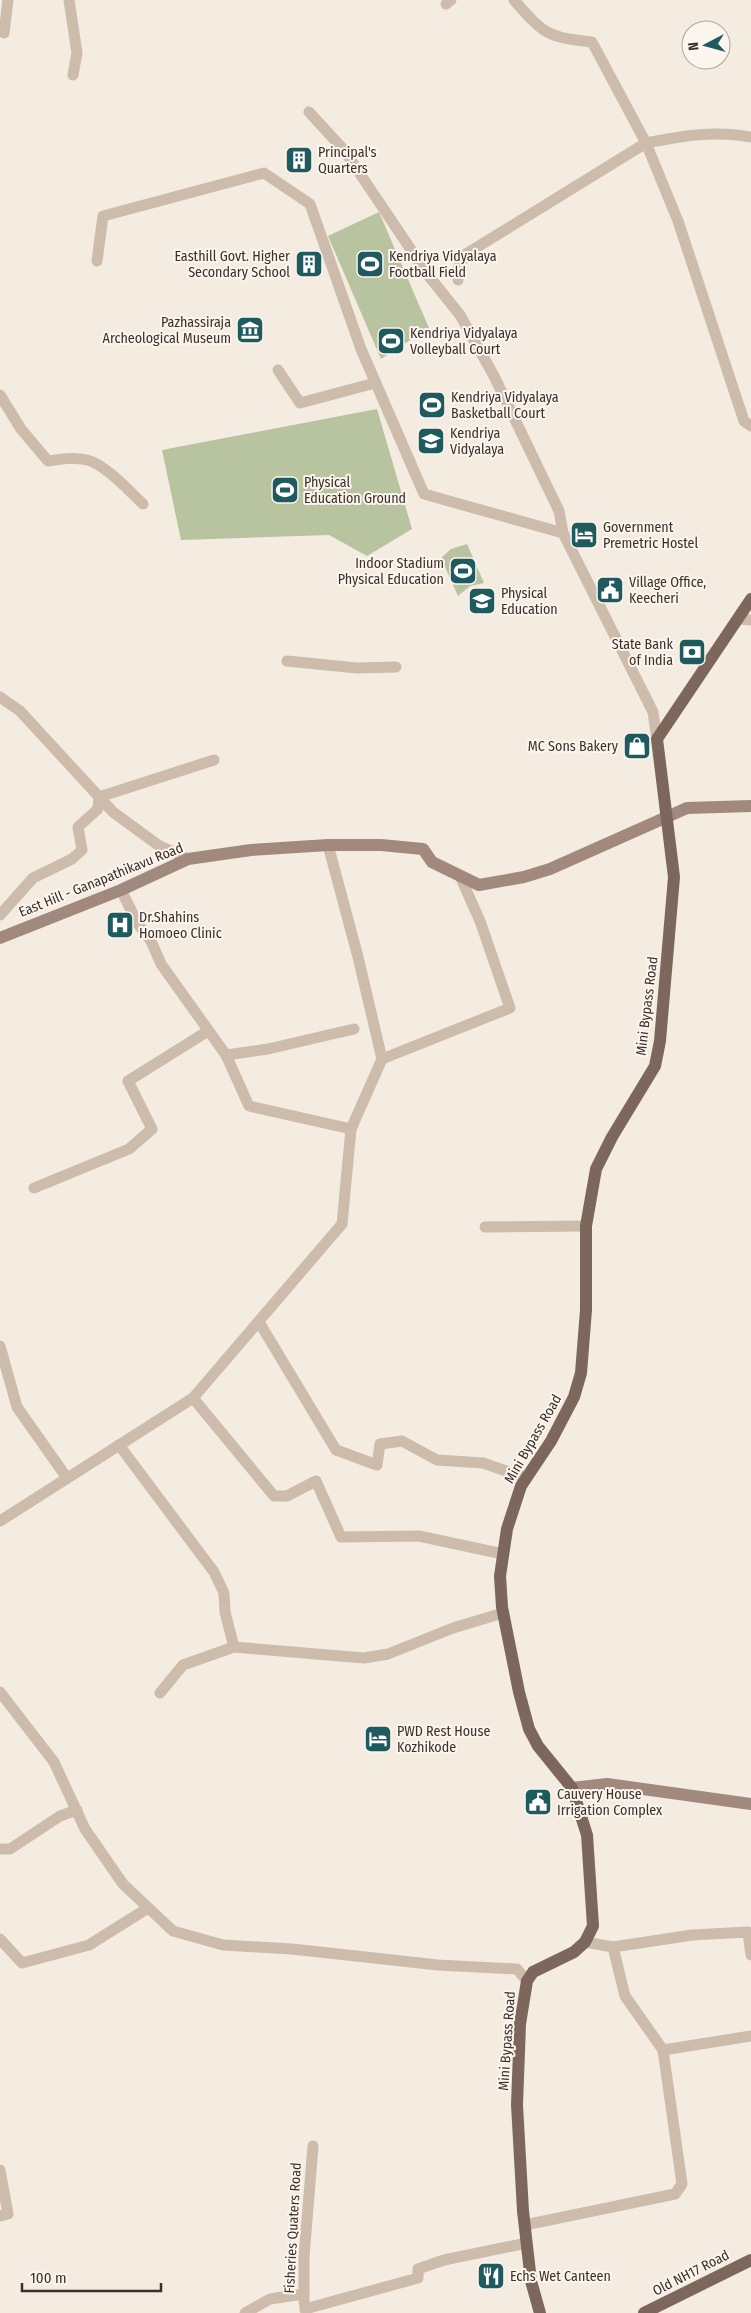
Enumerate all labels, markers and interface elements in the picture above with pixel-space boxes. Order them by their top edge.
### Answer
north arrow [681,20,731,70]
text: N [685,41,702,51]
place label: Principal's Quarters [318,144,377,177]
building icon: Principal's Quarters [284,145,314,175]
place label: Easthill Govt. Higher Secondary School [174,248,290,281]
place label: Kendriya Vidyalaya Football Field [389,248,497,281]
building icon: Easthill Govt. Higher Secondary School [294,249,324,279]
sports icon: Kendriya Vidyalaya Football Field [355,249,385,279]
place label: Pazhassiraja Archeological Museum [103,314,231,347]
museum icon: Pazhassiraja Archeological Museum [235,315,265,345]
place label: Kendriya Vidyalaya Volleyball Court [410,325,518,358]
sports icon: Kendriya Vidyalaya Volleyball Court [376,326,406,356]
place label: Kendriya Vidyalaya Basketball Court [451,389,559,422]
sports icon: Kendriya Vidyalaya Basketball Court [417,390,447,420]
place label: Kendriya Vidyalaya [450,425,504,458]
school or university icon: Kendriya Vidyalaya [416,426,446,456]
place label: Physical Education Ground [304,474,406,507]
sports icon: Physical Education Ground [270,475,300,505]
place label: Government Premetric Hostel [603,519,699,552]
hotel icon: Government Premetric Hostel [569,520,599,550]
place label: Indoor Stadium Physical Education [338,555,444,588]
sports icon: Indoor Stadium Physical Education [448,556,478,586]
place label: Village Office, Keecheri [629,574,706,607]
public building icon: Village Office, Keecheri [595,575,625,605]
place label: Physical Education [501,585,558,618]
school or university icon: Physical Education [467,586,497,616]
place label: State Bank of India [612,636,673,669]
bank icon: State Bank of India [677,637,707,667]
shop icon: MC Sons Bakery [622,731,652,761]
place label: MC Sons Bakery [528,738,619,755]
street label: East Hill - Ganapathikavu Road [16,839,186,921]
place label: Dr.Shahins Homoeo Clinic [139,909,222,942]
hospital icon: Dr.Shahins Homoeo Clinic [105,910,135,940]
street label: Mini Bypass Road [632,955,662,1057]
street label: Mini Bypass Road [501,1392,565,1486]
place label: PWD Rest House Kozhikode [397,1723,490,1756]
hotel icon: PWD Rest House Kozhikode [363,1724,393,1754]
place label: Cauvery House Irrigation Complex [557,1786,663,1819]
public building icon: Cauvery House Irrigation Complex [523,1787,553,1817]
street label: Mini Bypass Road [495,1991,519,2091]
street label: Fisheries Quaters Road [281,2162,305,2294]
street label: Old NH17 Road [650,2246,732,2300]
scale bar [22,2260,161,2292]
restaurant icon: Echs Wet Canteen [476,2261,506,2291]
place label: Echs Wet Canteen [510,2268,611,2285]
text: 100 m [30,2269,67,2287]

